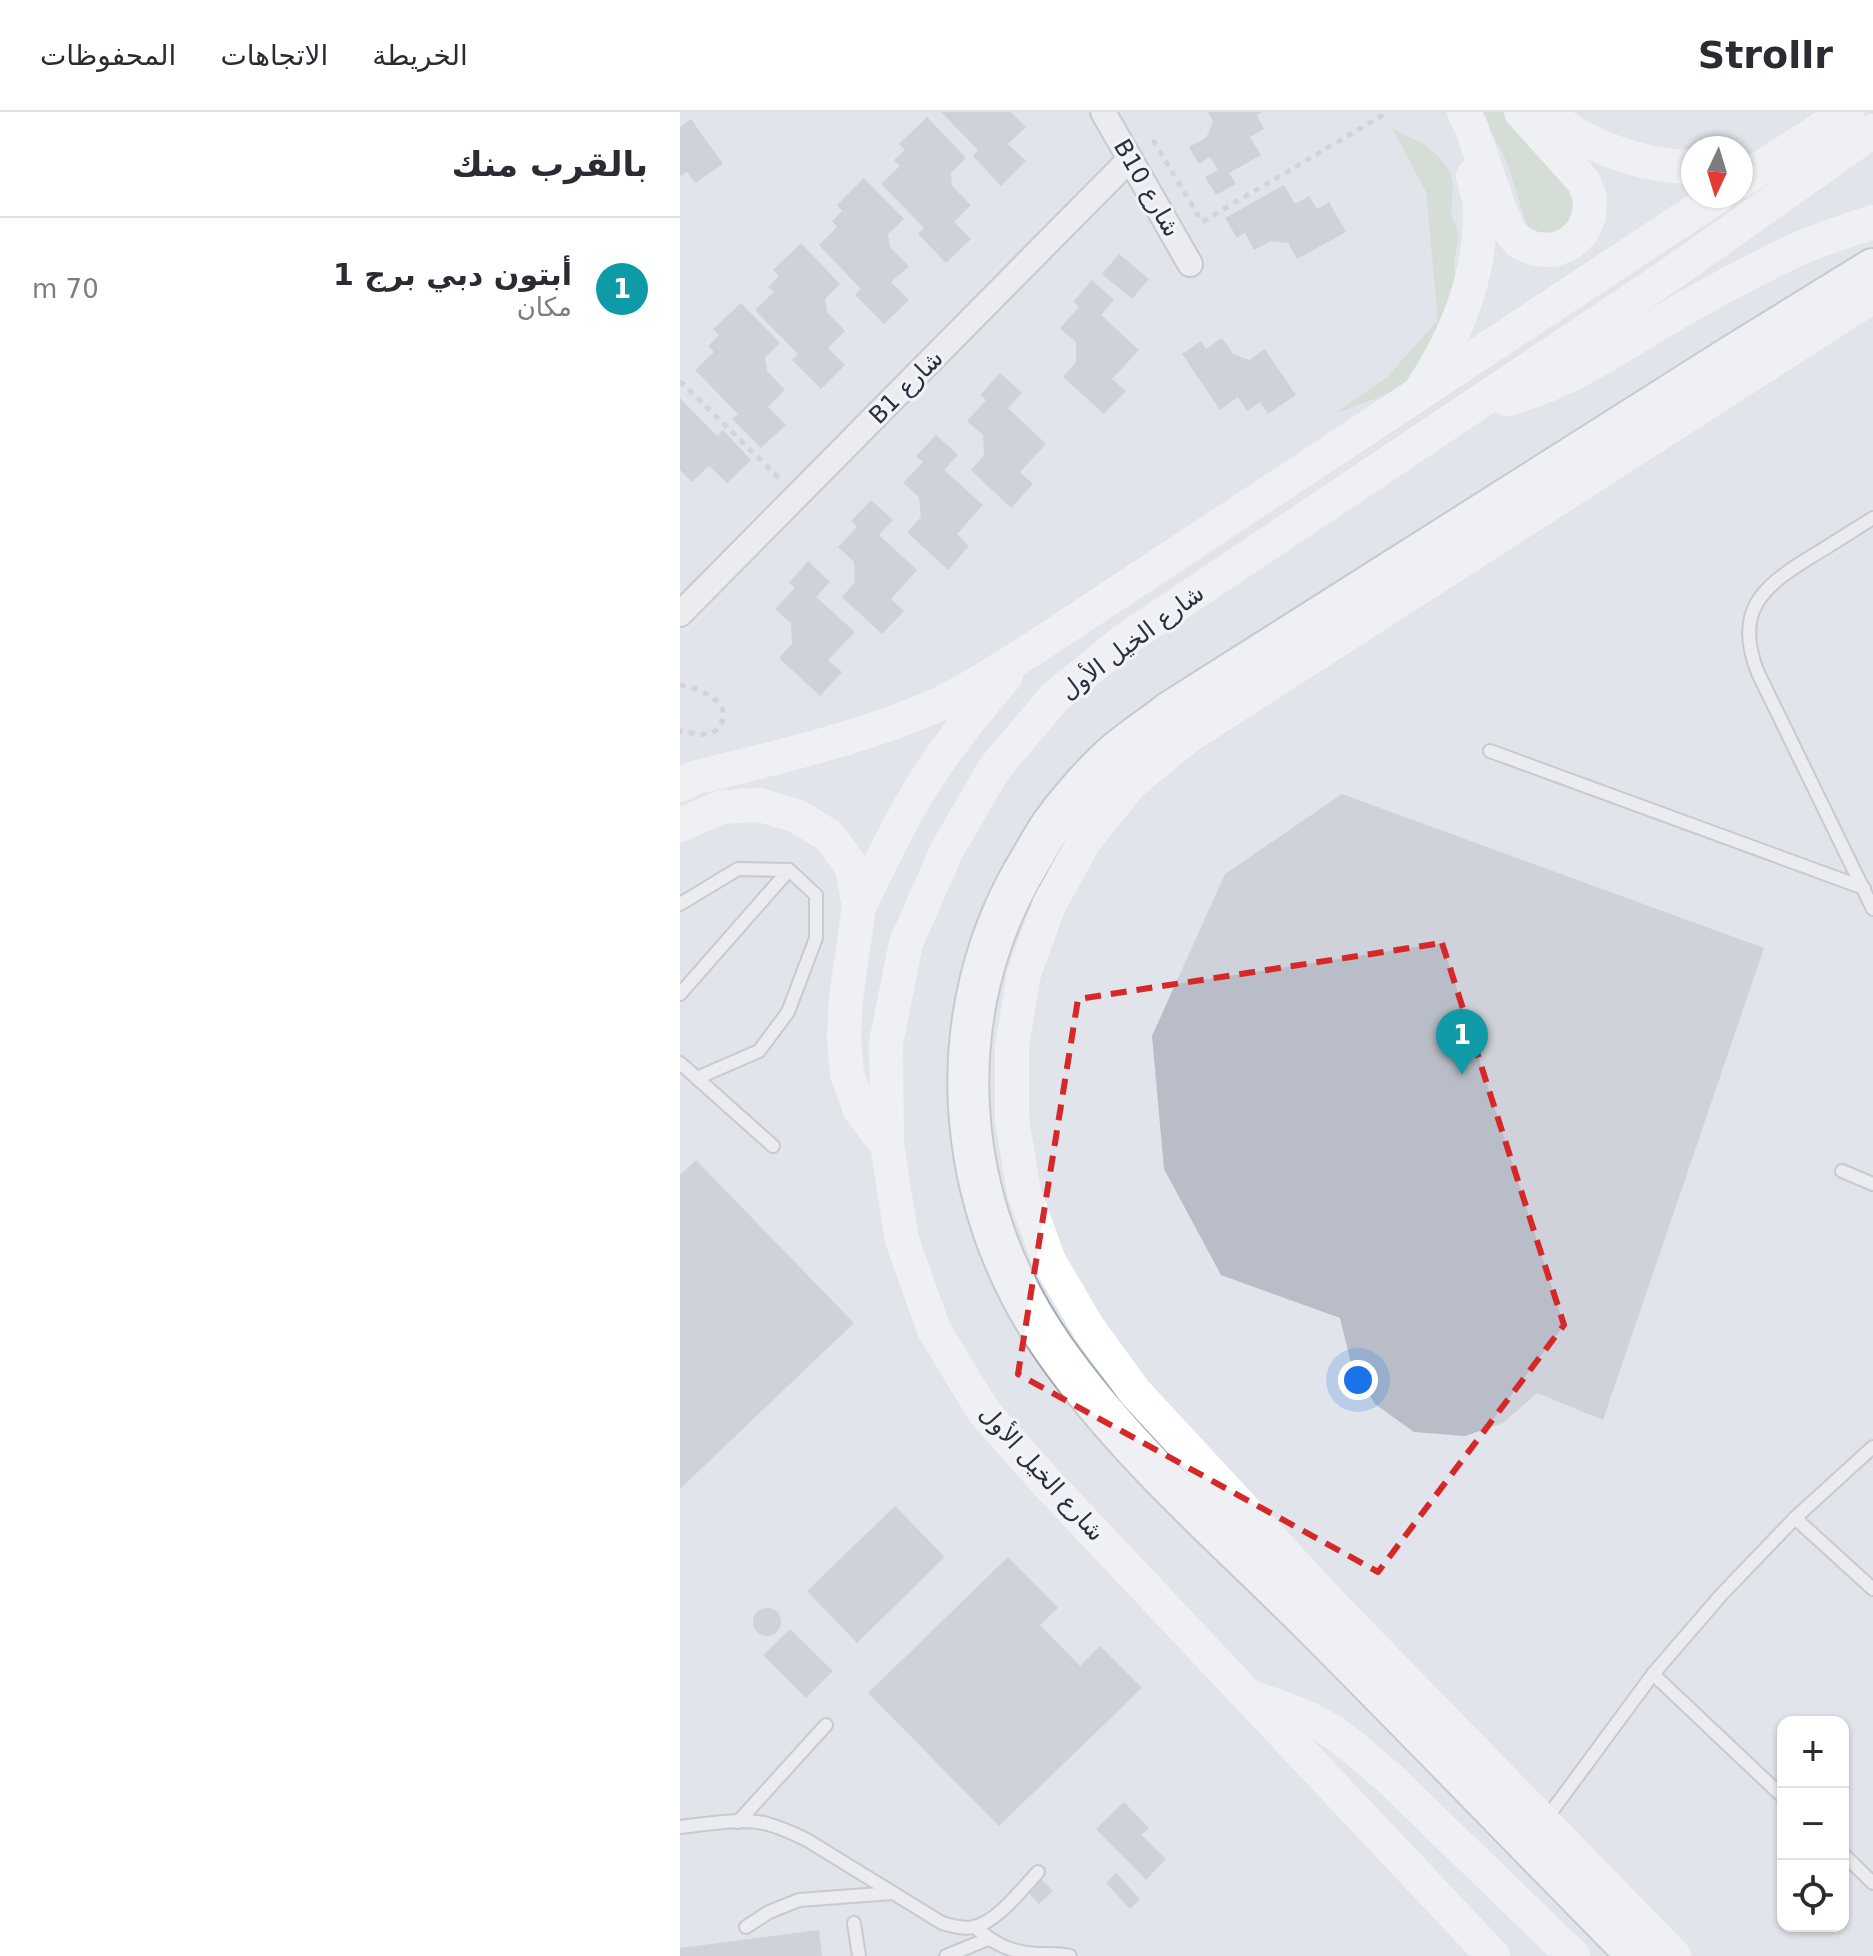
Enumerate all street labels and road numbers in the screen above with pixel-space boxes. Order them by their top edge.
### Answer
street label: B10 شارع [1108,134,1186,242]
street label: B1 شارع [863,344,949,430]
street label: شارع الخيل الأول [1054,578,1209,705]
street label: شارع الخيل الأول [974,1399,1111,1547]

